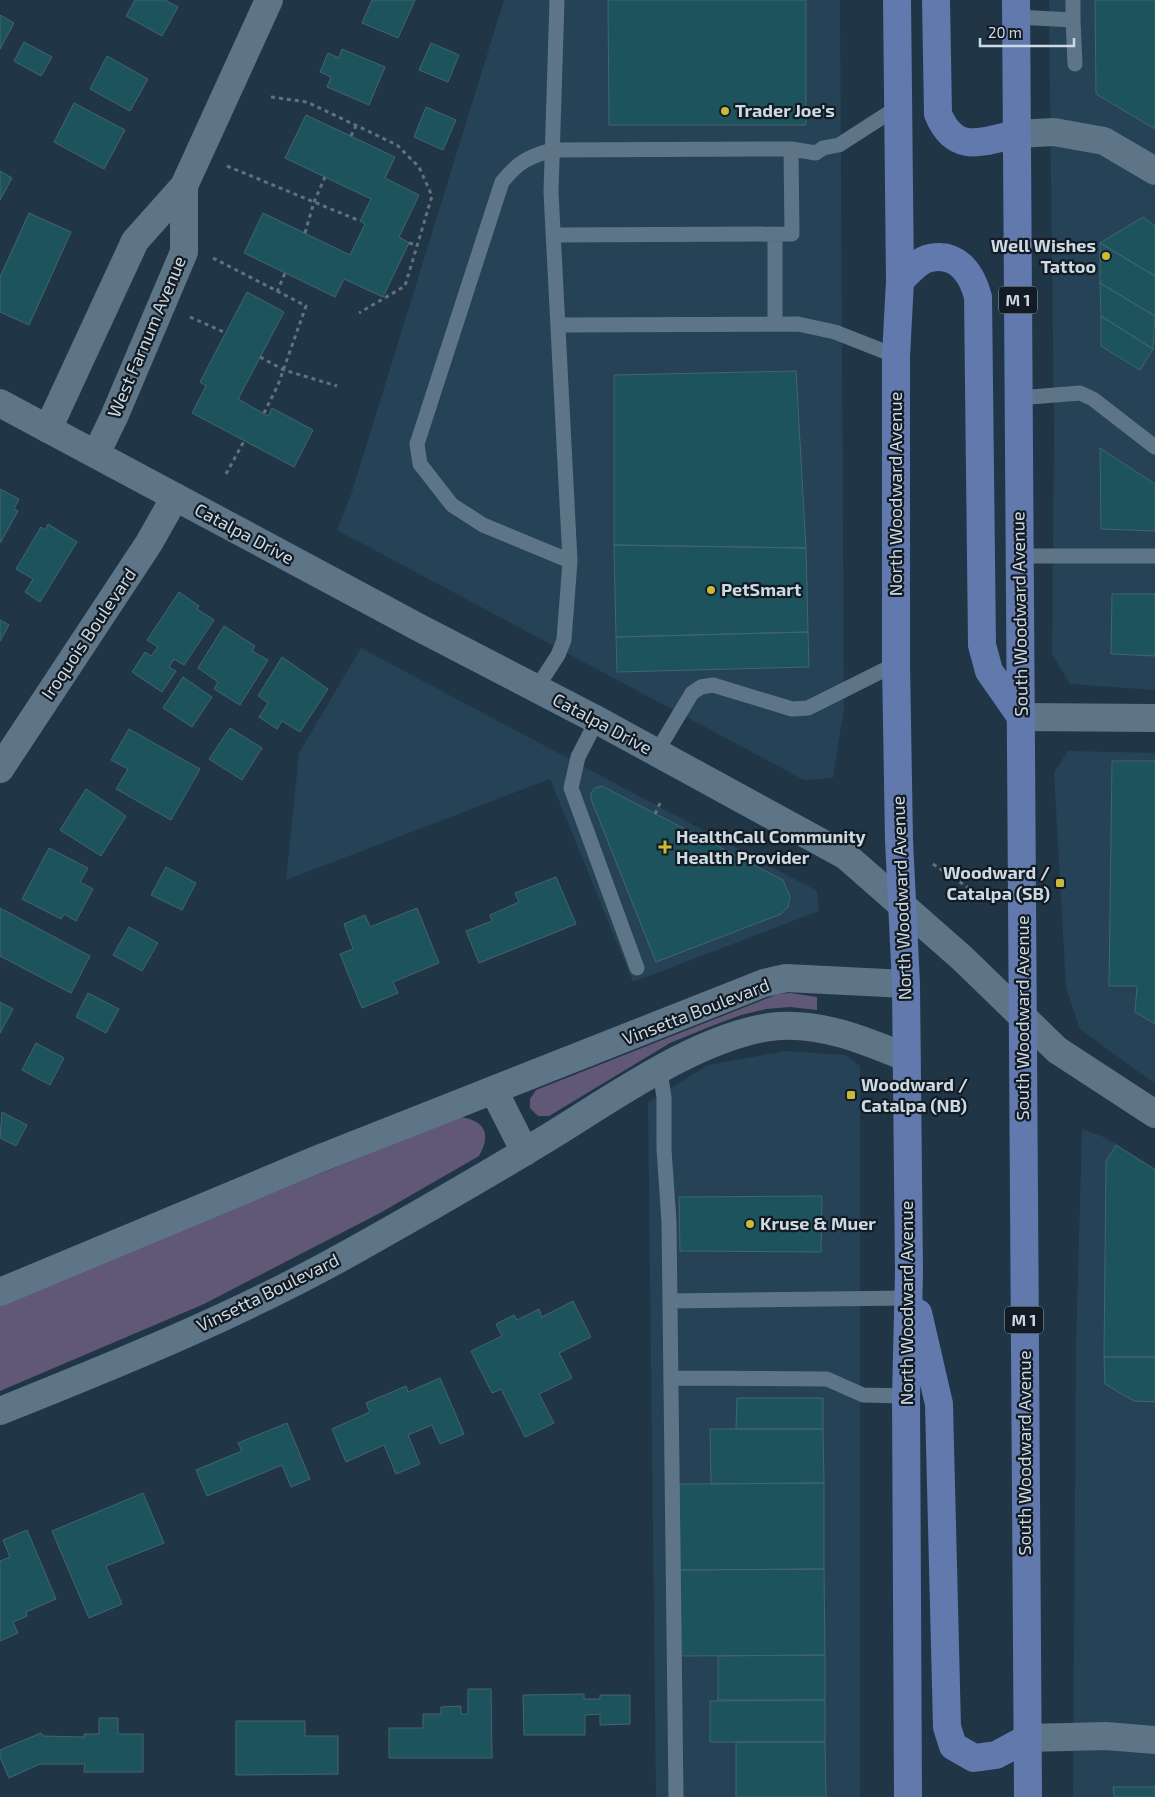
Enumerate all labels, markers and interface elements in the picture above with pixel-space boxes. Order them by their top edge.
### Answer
scale bar [980,15,1074,47]
text: 20 m [988,23,1022,41]
place label: Trader Joe's [735,99,835,121]
marker: Trader Joe's [719,105,731,117]
place label: Well Wishes Tattoo [991,234,1096,277]
marker: Well Wishes Tattoo [1100,250,1112,262]
street label: West Farnum Avenue [102,253,190,421]
road number: M 1 [999,286,1037,314]
street label: North Woodward Avenue [884,392,906,596]
street label: Catalpa Drive [191,498,298,568]
street label: South Woodward Avenue [1006,511,1032,717]
street label: Iroquois Boulevard [36,564,140,703]
place label: PetSmart [721,578,802,600]
marker: PetSmart [705,584,717,596]
street label: Catalpa Drive [549,688,656,758]
street label: North Woodward Avenue [886,795,916,1001]
place label: HealthCall Community Health Provider [676,825,867,868]
marker: HealthCall Community Health Provider [658,840,672,854]
place label: Woodward / Catalpa (SB) [943,861,1050,904]
marker: Woodward / Catalpa (SB) [1054,877,1066,889]
street label: South Woodward Avenue [1011,915,1033,1121]
street label: Vinsetta Boulevard [619,973,772,1049]
place label: Woodward / Catalpa (NB) [861,1073,968,1116]
marker: Woodward / Catalpa (NB) [845,1089,857,1101]
street label: North Woodward Avenue [895,1201,917,1405]
place label: Kruse & Muer [760,1212,876,1234]
marker: Kruse & Muer [744,1218,756,1230]
street label: Vinsetta Boulevard [193,1248,342,1336]
road number: M 1 [1005,1306,1043,1334]
street label: South Woodward Avenue [1013,1350,1035,1556]

